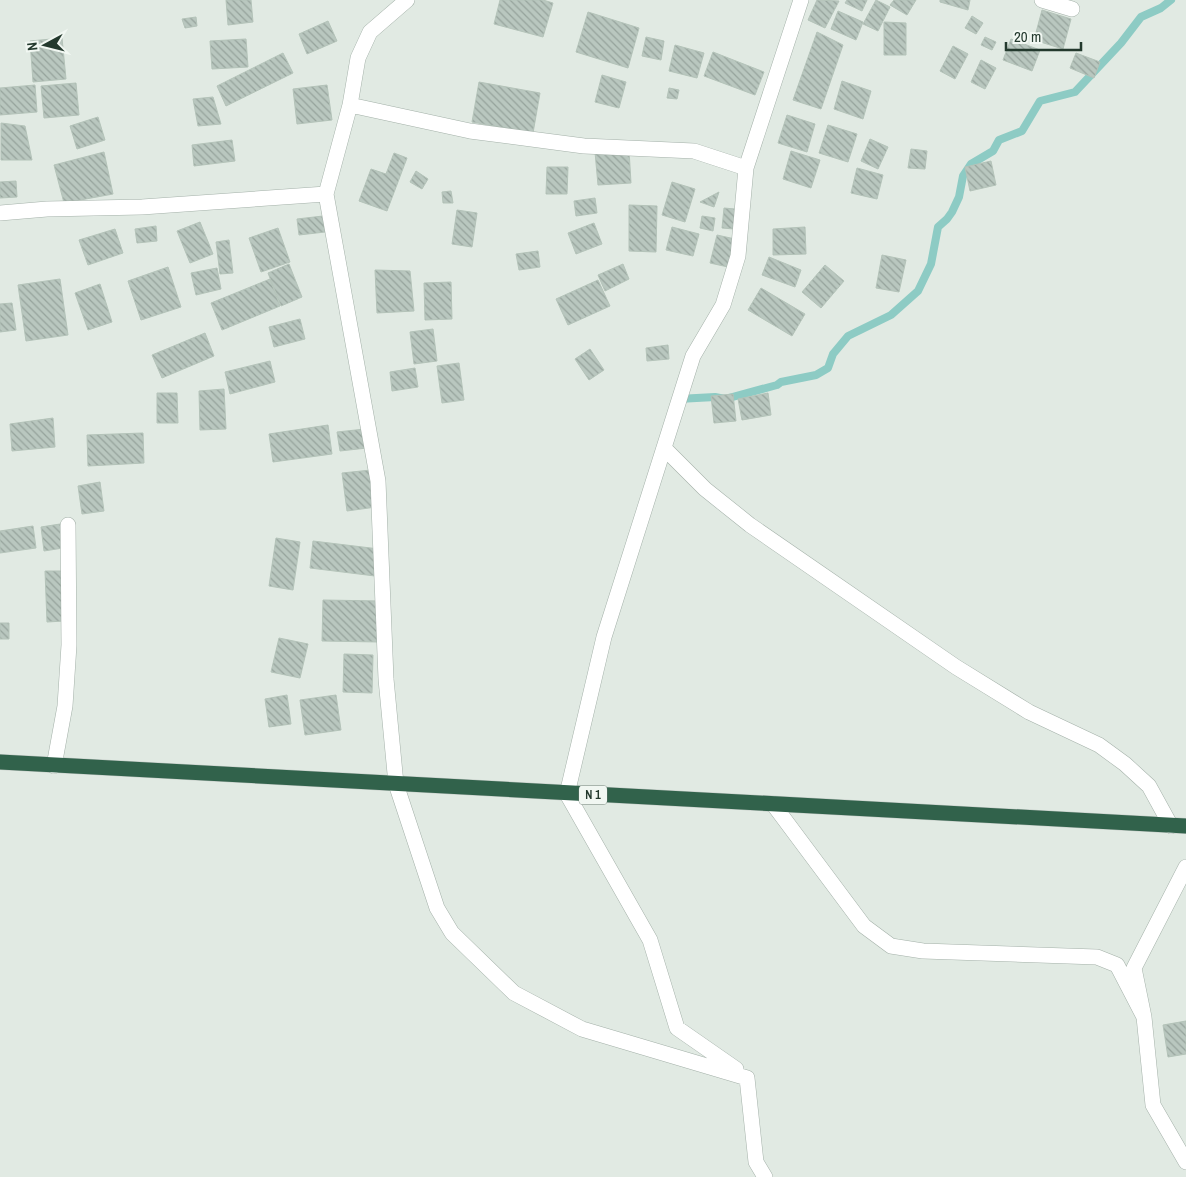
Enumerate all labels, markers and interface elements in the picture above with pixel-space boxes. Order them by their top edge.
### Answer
north arrow [20,20,70,70]
scale bar [1006,20,1081,52]
text: 20 m [1014,26,1041,47]
text: N [23,41,42,52]
road number: N 1 [579,786,607,804]

